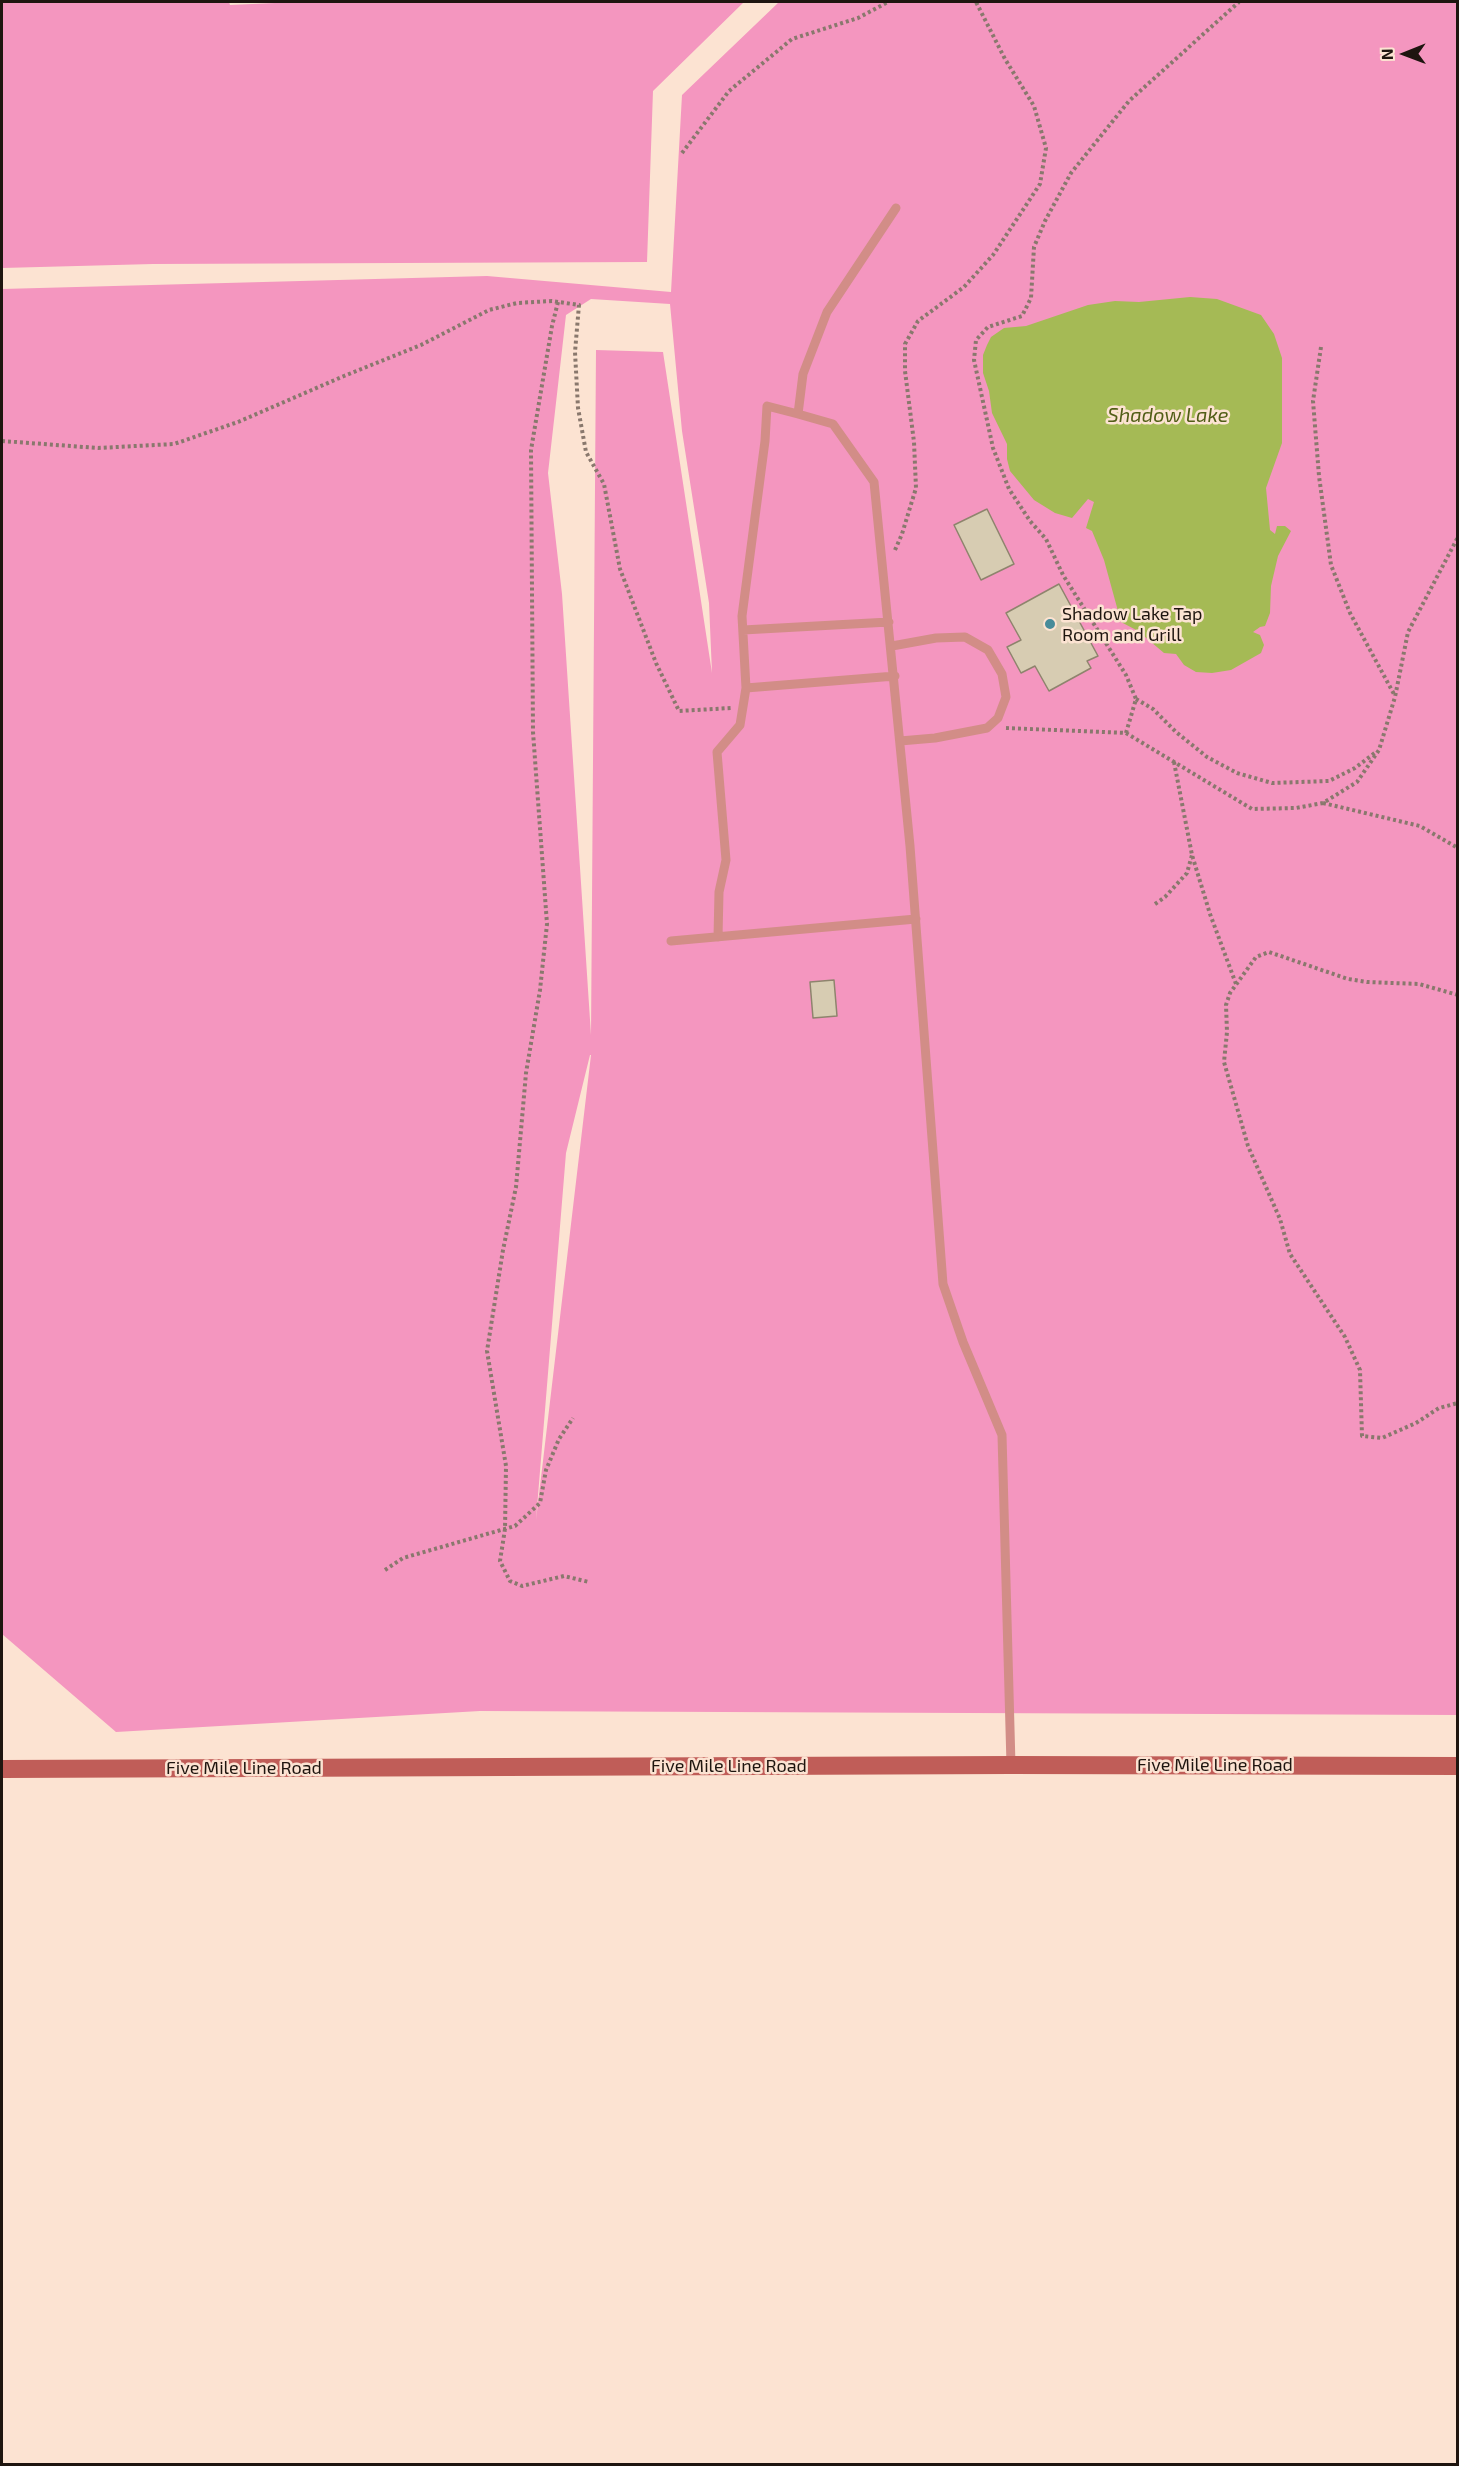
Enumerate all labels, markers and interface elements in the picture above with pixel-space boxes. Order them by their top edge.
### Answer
north arrow [1375,24,1435,84]
text: N [1377,48,1396,60]
water label: Shadow Lake [1108,403,1228,427]
place label: Shadow Lake Tap Room and Grill [1062,603,1203,646]
marker: Shadow Lake Tap Room and Grill [1043,617,1057,631]
street label: Five Mile Line Road [1137,1754,1293,1776]
street label: Five Mile Line Road [651,1755,807,1777]
street label: Five Mile Line Road [166,1757,322,1779]

